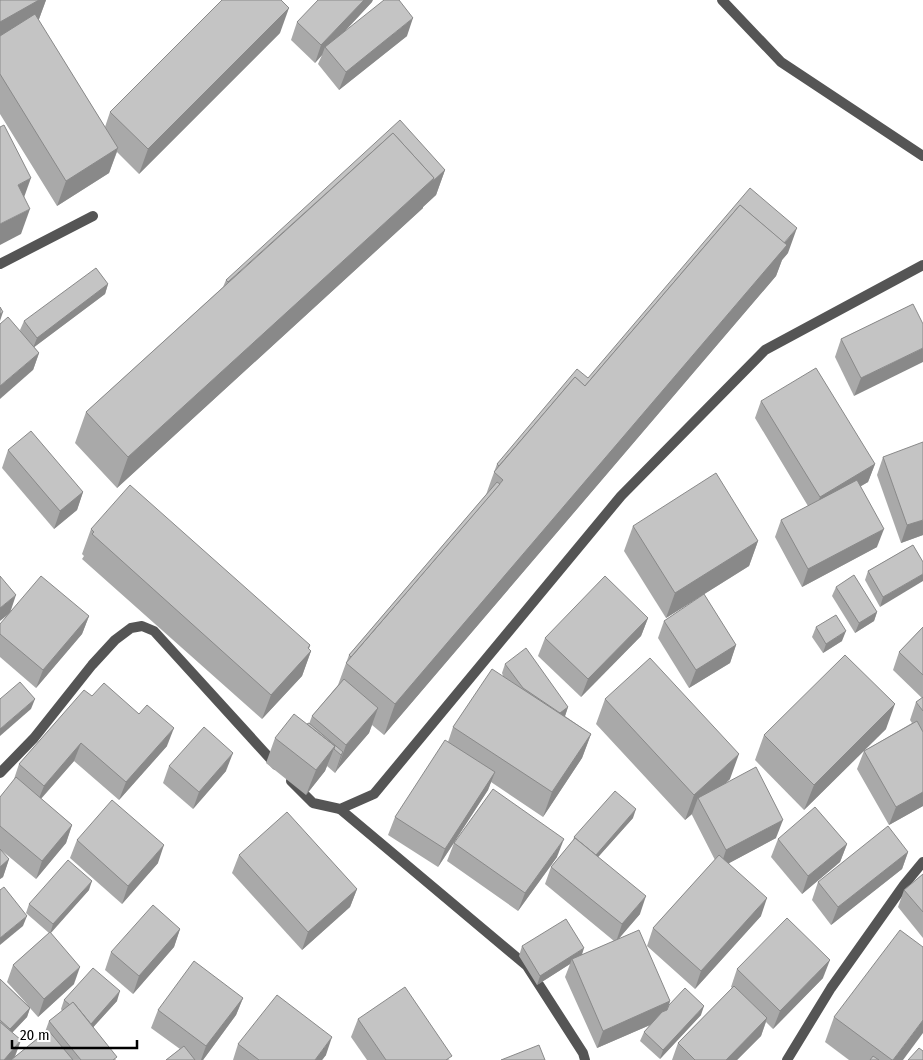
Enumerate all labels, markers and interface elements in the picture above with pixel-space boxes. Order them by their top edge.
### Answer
scale bar [12,1018,138,1050]
text: 20 m [20,1026,50,1044]

